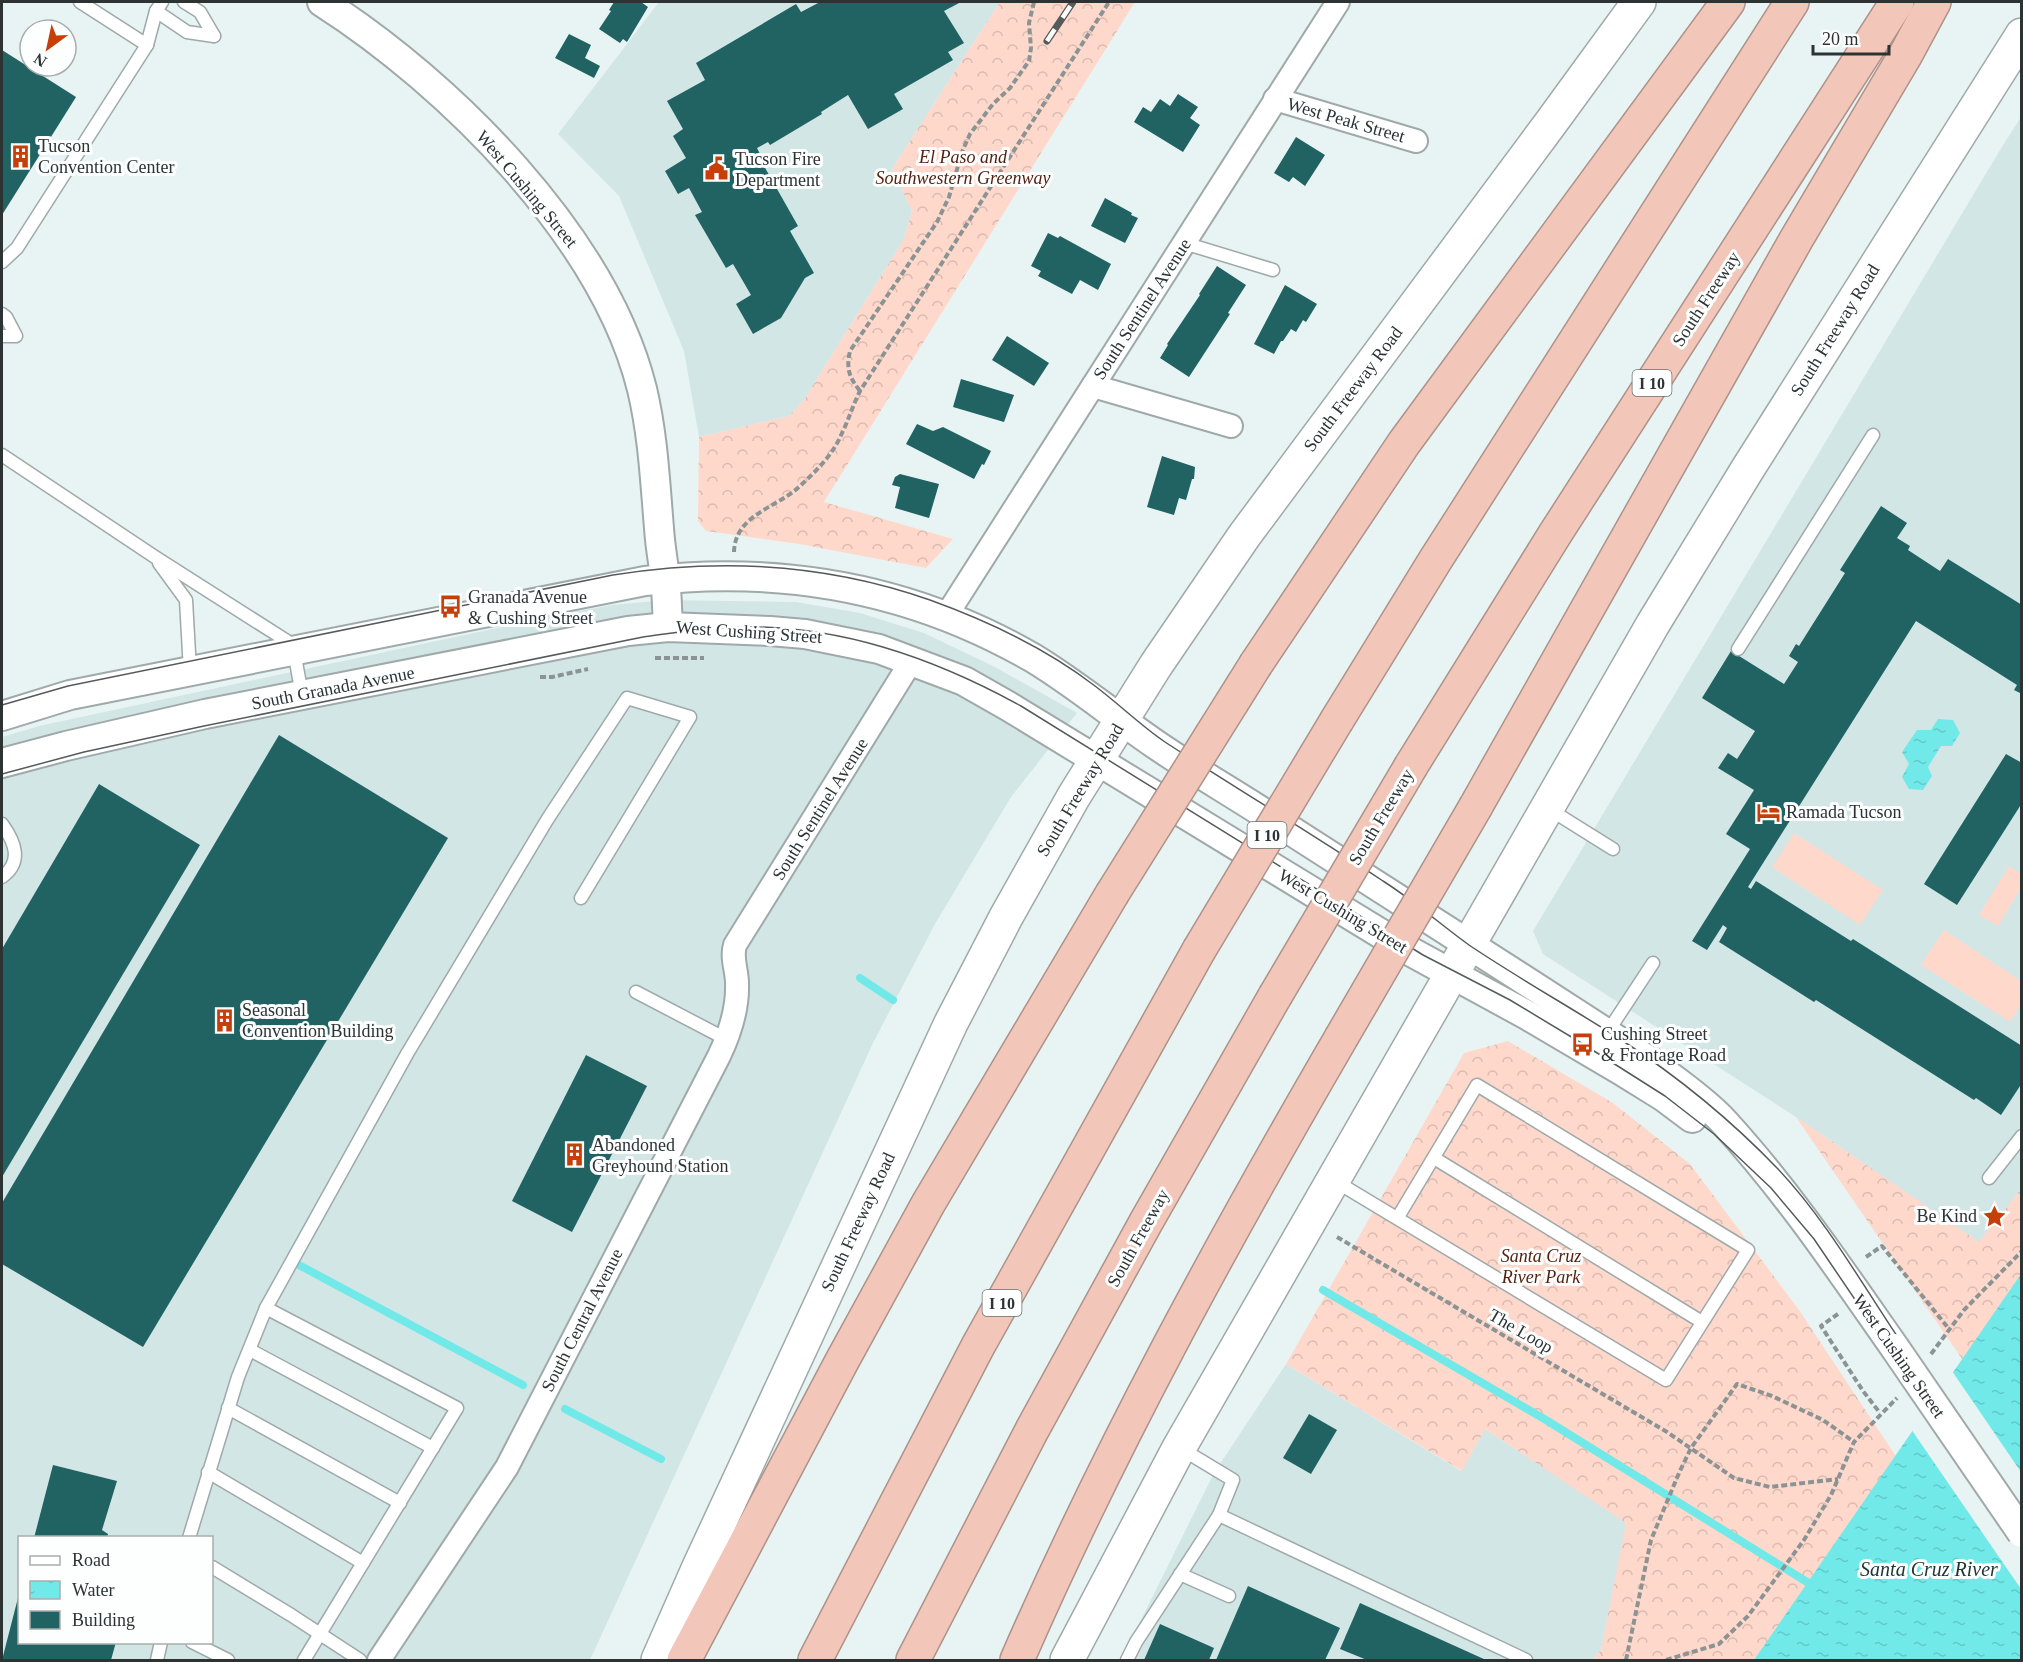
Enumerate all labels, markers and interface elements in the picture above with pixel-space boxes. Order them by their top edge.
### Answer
north arrow [18,18,78,78]
scale bar [1813,18,1890,56]
text: 20 m [1822,29,1859,49]
text: N [30,50,50,70]
street label: West Peak Street [1285,94,1407,146]
street label: West Cushing Street [472,126,582,252]
place label: Tucson Convention Center [38,136,174,177]
building icon: Tucson Convention Center [7,143,33,169]
park label: El Paso and Southwestern Greenway [876,147,1050,188]
place label: Tucson Fire Department [735,149,821,190]
public building icon: Tucson Fire Department [704,156,730,182]
street label: South Sentinel Avenue [1089,235,1195,383]
street label: South Freeway [1668,248,1744,350]
street label: South Freeway Road [1787,261,1883,399]
street label: South Freeway Road [1300,323,1406,455]
road number: I 10 [1632,370,1672,396]
place label: Granada Avenue & Cushing Street [468,587,593,628]
bus stop icon: Granada Avenue & Cushing Street [437,594,463,620]
street label: West Cushing Street [675,617,823,647]
street label: South Granada Avenue [250,662,416,714]
street label: South Freeway Road [1033,720,1127,860]
street label: South Sentinel Avenue [768,734,872,884]
street label: South Freeway [1344,765,1418,869]
hotel icon: Ramada Tucson [1755,799,1781,825]
place label: Ramada Tucson [1786,802,1902,822]
road number: I 10 [1248,822,1286,848]
street label: West Cushing Street [1275,865,1411,957]
place label: Seasonal Convention Building [242,1000,394,1041]
building icon: Seasonal Convention Building [211,1007,237,1033]
place label: Cushing Street & Frontage Road [1601,1024,1726,1065]
bus stop icon: Cushing Street & Frontage Road [1570,1031,1596,1057]
place label: Abandoned Greyhound Station [592,1135,729,1176]
building icon: Abandoned Greyhound Station [561,1142,587,1168]
street label: South Freeway Road [817,1149,899,1295]
street label: South Freeway [1103,1186,1173,1290]
place icon: Be Kind [1982,1203,2008,1229]
place label: Be Kind [1917,1206,1977,1226]
street label: South Central Avenue [537,1245,627,1395]
park label: Santa Cruz River Park [1501,1246,1581,1287]
road number: I 10 [982,1290,1022,1316]
street label: West Cushing Street [1849,1290,1949,1422]
street label: The Loop [1485,1305,1557,1357]
legend [18,1536,213,1644]
text: Road [72,1550,110,1570]
water label: Santa Cruz River [1860,1558,1998,1580]
text: Water [72,1580,115,1600]
text: Building [72,1610,135,1630]

